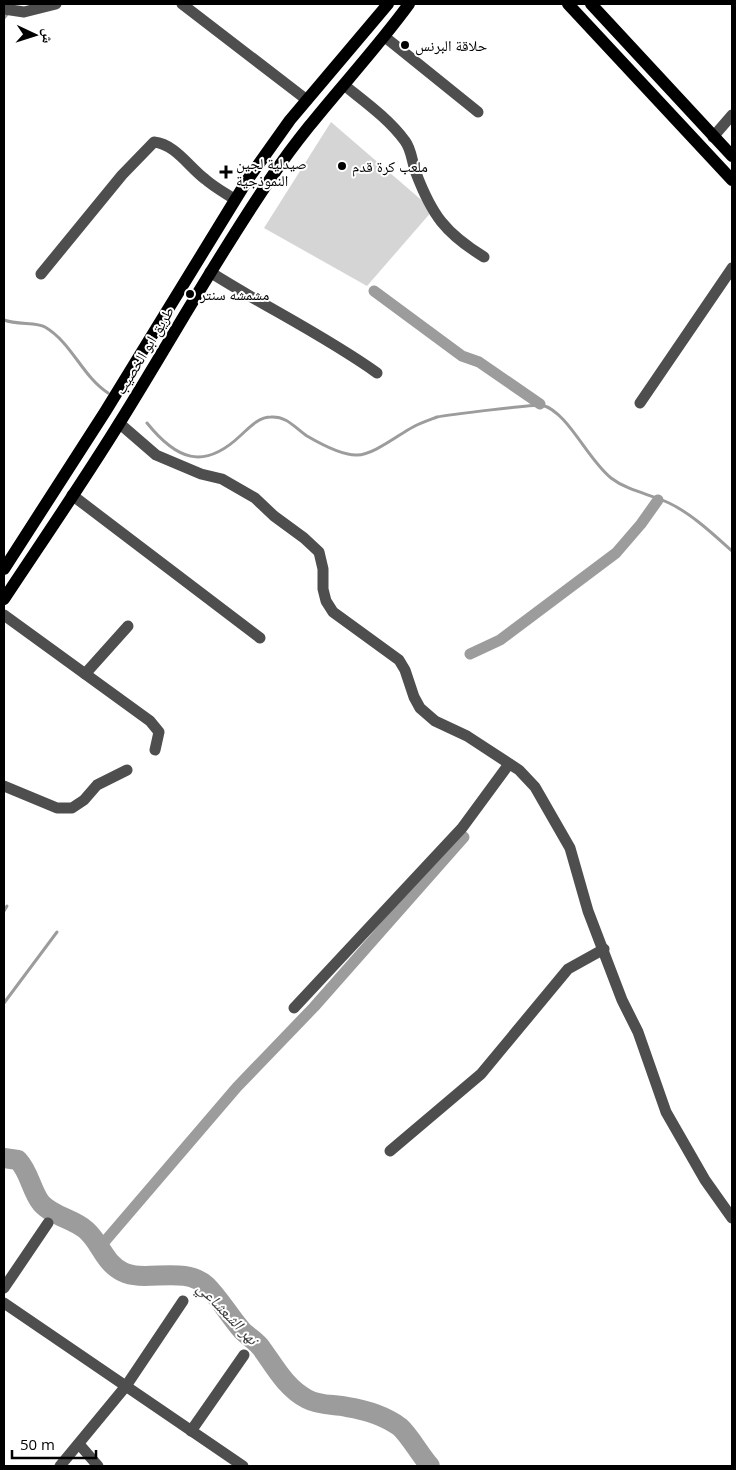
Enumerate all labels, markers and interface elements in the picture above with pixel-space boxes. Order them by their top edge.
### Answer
north arrow [10,10,60,60]
text: ش [38,28,58,44]
place label: حلاقة البرنس [415,35,488,56]
marker: حلاقة البرنس [399,39,411,51]
place label: صيدلية لجين النموذجية [236,153,307,190]
place label: ملعب كرة قدم [352,156,428,177]
marker: ملعب كرة قدم [336,160,348,172]
marker: صيدلية لجين النموذجية [220,166,232,178]
place label: مشمشه سنتر [199,284,269,304]
marker: مشمشه سنتر [184,288,196,300]
street label: طريق ابو الخصيب [110,302,179,398]
water label: نهر الشعشاعي [191,1277,265,1352]
scale bar [12,1428,96,1460]
text: 50 m [20,1434,55,1454]

